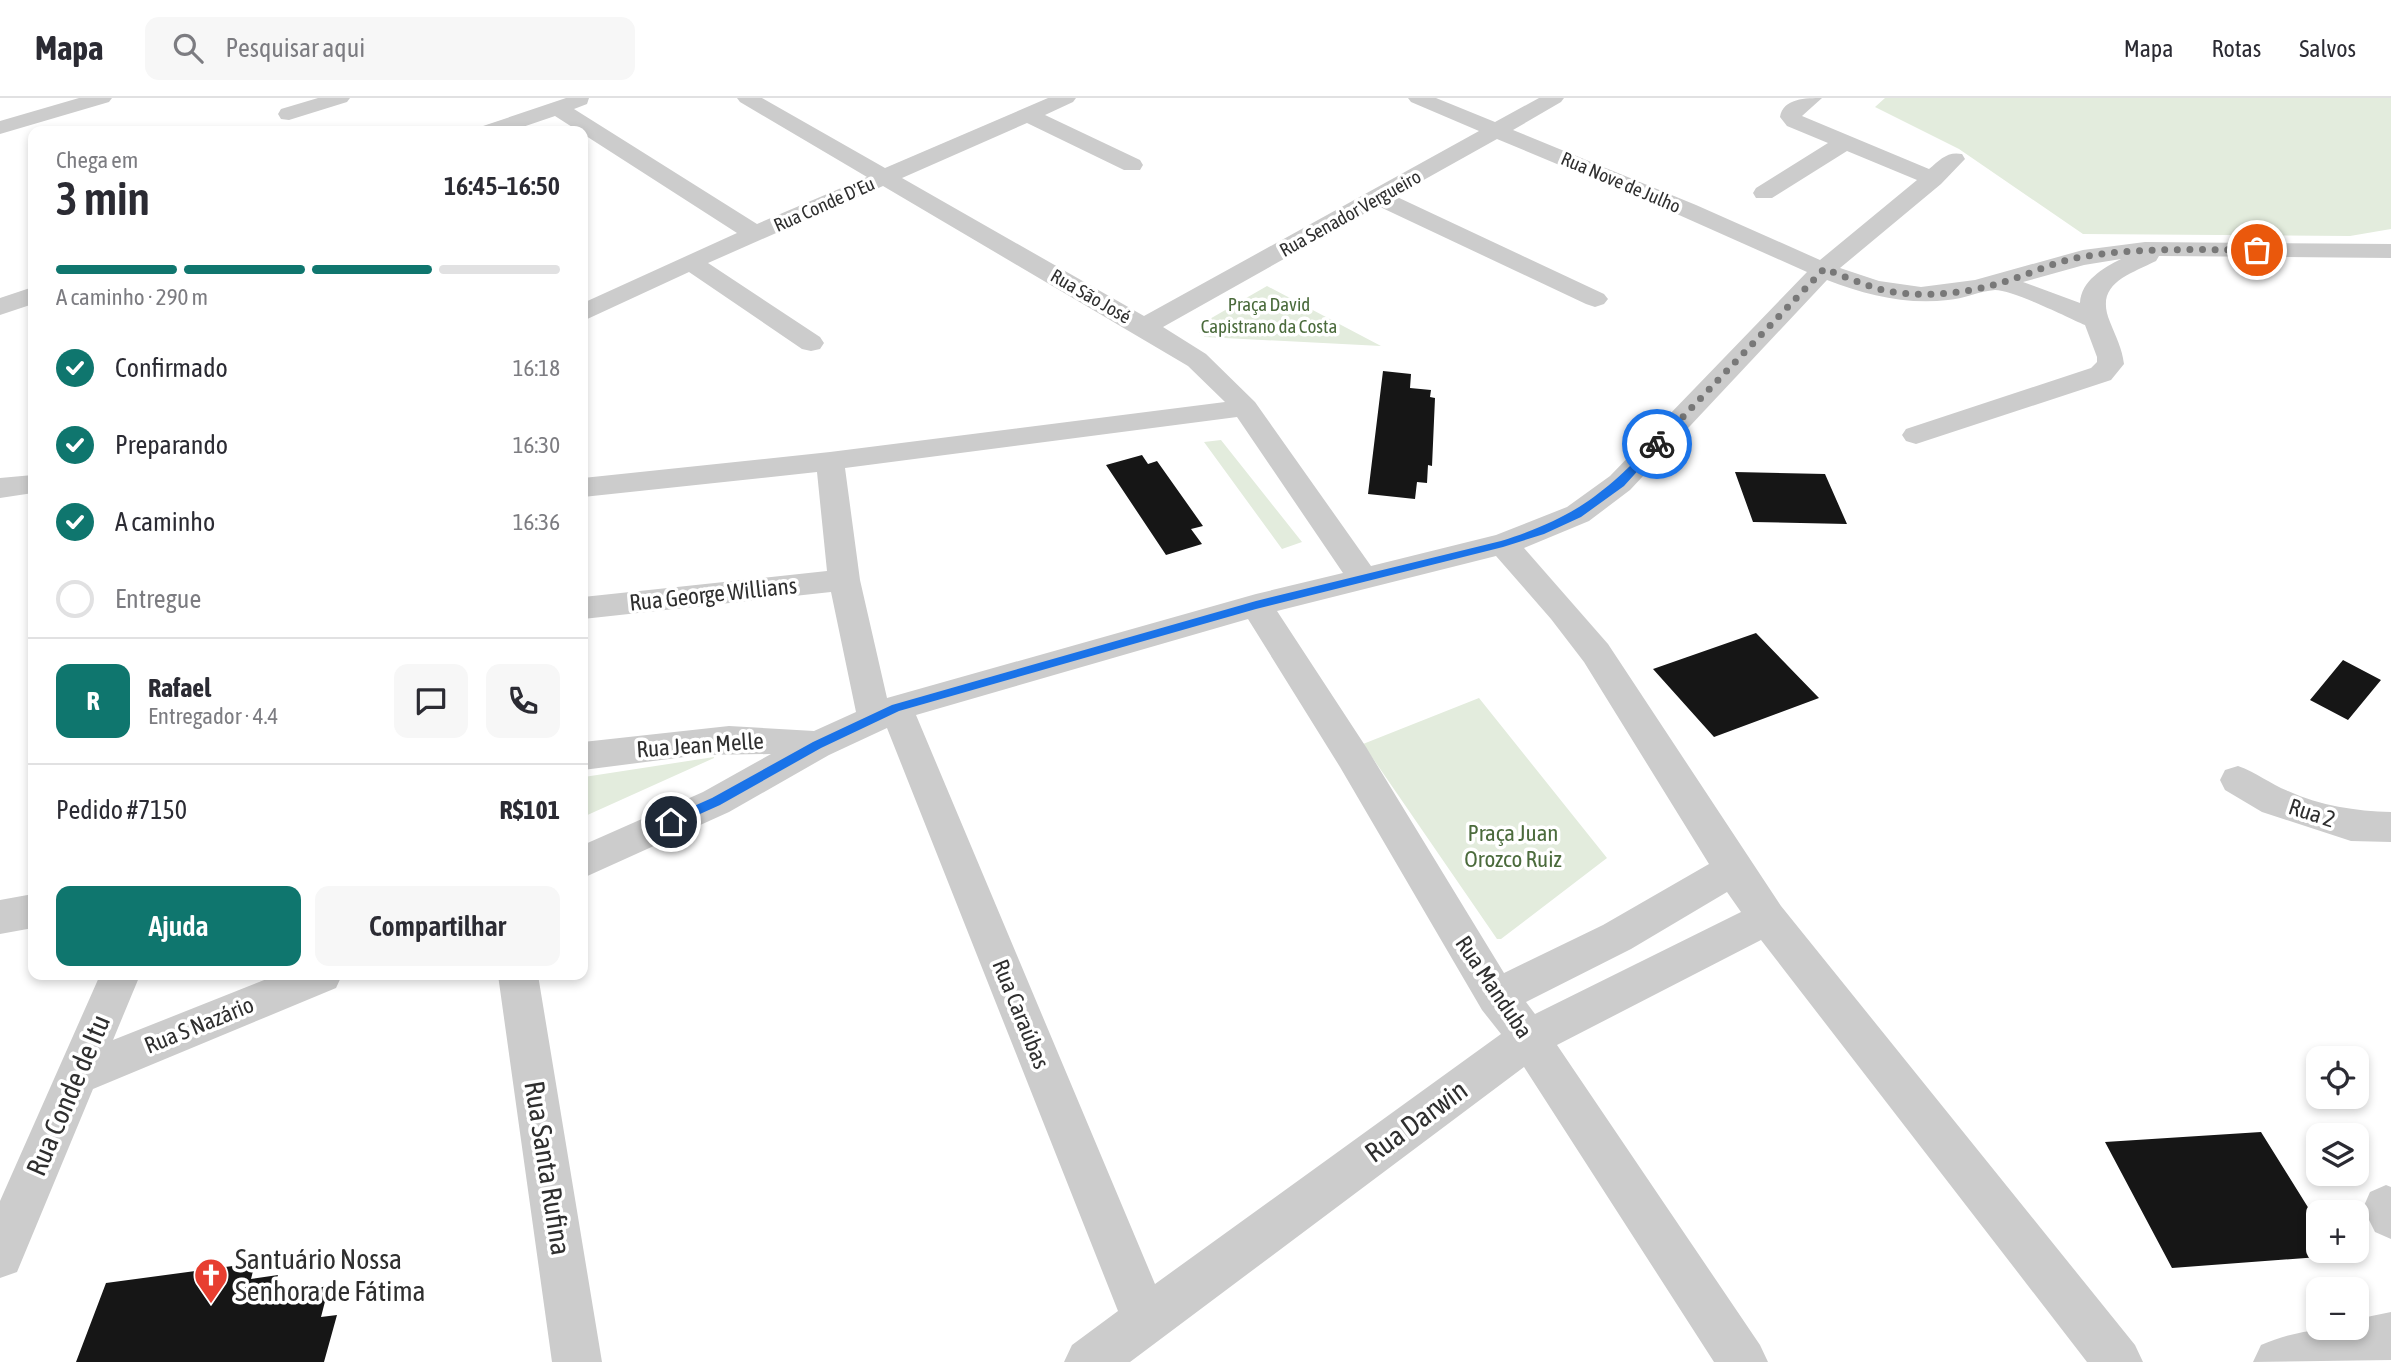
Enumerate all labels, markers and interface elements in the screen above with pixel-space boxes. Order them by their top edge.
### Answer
search box [145,17,635,80]
text: Mapa [35,29,103,67]
icon: search [169,29,207,67]
text: Pesquisar aqui [225,33,365,63]
text: Mapa [2124,35,2173,62]
text: Rotas [2211,35,2261,62]
text: Salvos [2299,35,2356,62]
text: Chega em [56,147,138,173]
street label: Rua Nove de Julho [1558,147,1684,217]
street label: Rua Senador Vergueiro [1275,165,1425,261]
text: 16:45–16:50 [444,171,560,201]
text: 3 min [56,172,150,225]
street label: Rua Conde D'Eu [770,172,878,236]
pin [2227,220,2287,280]
icon: bag [2238,231,2276,269]
street label: Rua São José [1047,264,1135,328]
text: A caminho · 290 m [56,284,208,310]
park label: Praça David Capistrano da Costa [1201,293,1337,337]
icon: check [56,349,94,387]
text: Confirmado [115,353,228,383]
text: 16:18 [513,355,560,381]
courier [1622,409,1692,479]
icon: bike [1638,425,1676,463]
icon: check [56,426,94,464]
text: Preparando [115,430,228,460]
text: 16:30 [513,432,560,458]
icon: check [56,503,94,541]
text: A caminho [115,507,215,537]
text: 16:36 [513,509,560,535]
street label: Rua George Willians [628,572,798,616]
text: Entregue [115,584,201,614]
button: chat [394,664,468,738]
button: phone [486,664,560,738]
text: Rafael [148,673,211,703]
text: R [86,686,100,716]
text: Entregador · 4.4 [148,703,278,729]
street label: Rua Jean Melle [635,728,765,762]
pin [641,792,701,852]
street label: Rua 2 [2286,793,2338,833]
text: Pedido #7150 [56,795,187,825]
text: R$101 [499,795,560,825]
icon: home [652,803,690,841]
park label: Praça Juan Orozco Ruiz [1464,820,1562,872]
button: Ajuda [56,886,301,966]
button: Compartilhar [315,886,560,966]
street label: Rua Manduba [1450,931,1538,1043]
street label: Rua Caraúbas [987,956,1055,1072]
street label: Rua S Nazário [141,991,257,1059]
street label: Rua Conde de Itu [20,1010,116,1180]
map controls [2306,1046,2369,1340]
button: locate [2306,1046,2369,1109]
street label: Rua Darwin [1359,1073,1473,1169]
street label: Rua Santa Rufina [518,1079,578,1257]
button: layers [2306,1123,2369,1186]
button: + [2306,1200,2369,1263]
place label: Santuário Nossa Senhora de Fátima [235,1243,426,1307]
church icon: Santuário Nossa Senhora de Fátima [192,1256,230,1305]
button: − [2306,1277,2369,1340]

